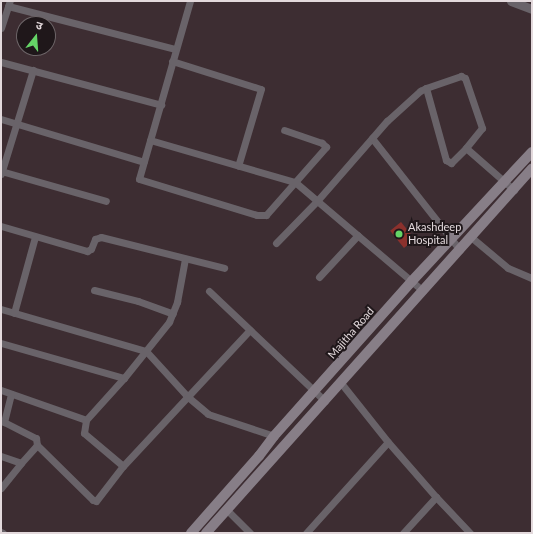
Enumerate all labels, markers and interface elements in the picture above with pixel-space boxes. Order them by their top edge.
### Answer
north arrow [16,16,56,56]
text: उ [34,18,44,32]
place label: Akashdeep Hospital [408,221,461,247]
marker: Akashdeep Hospital [393,228,405,240]
street label: Majitha Road [325,305,377,361]

